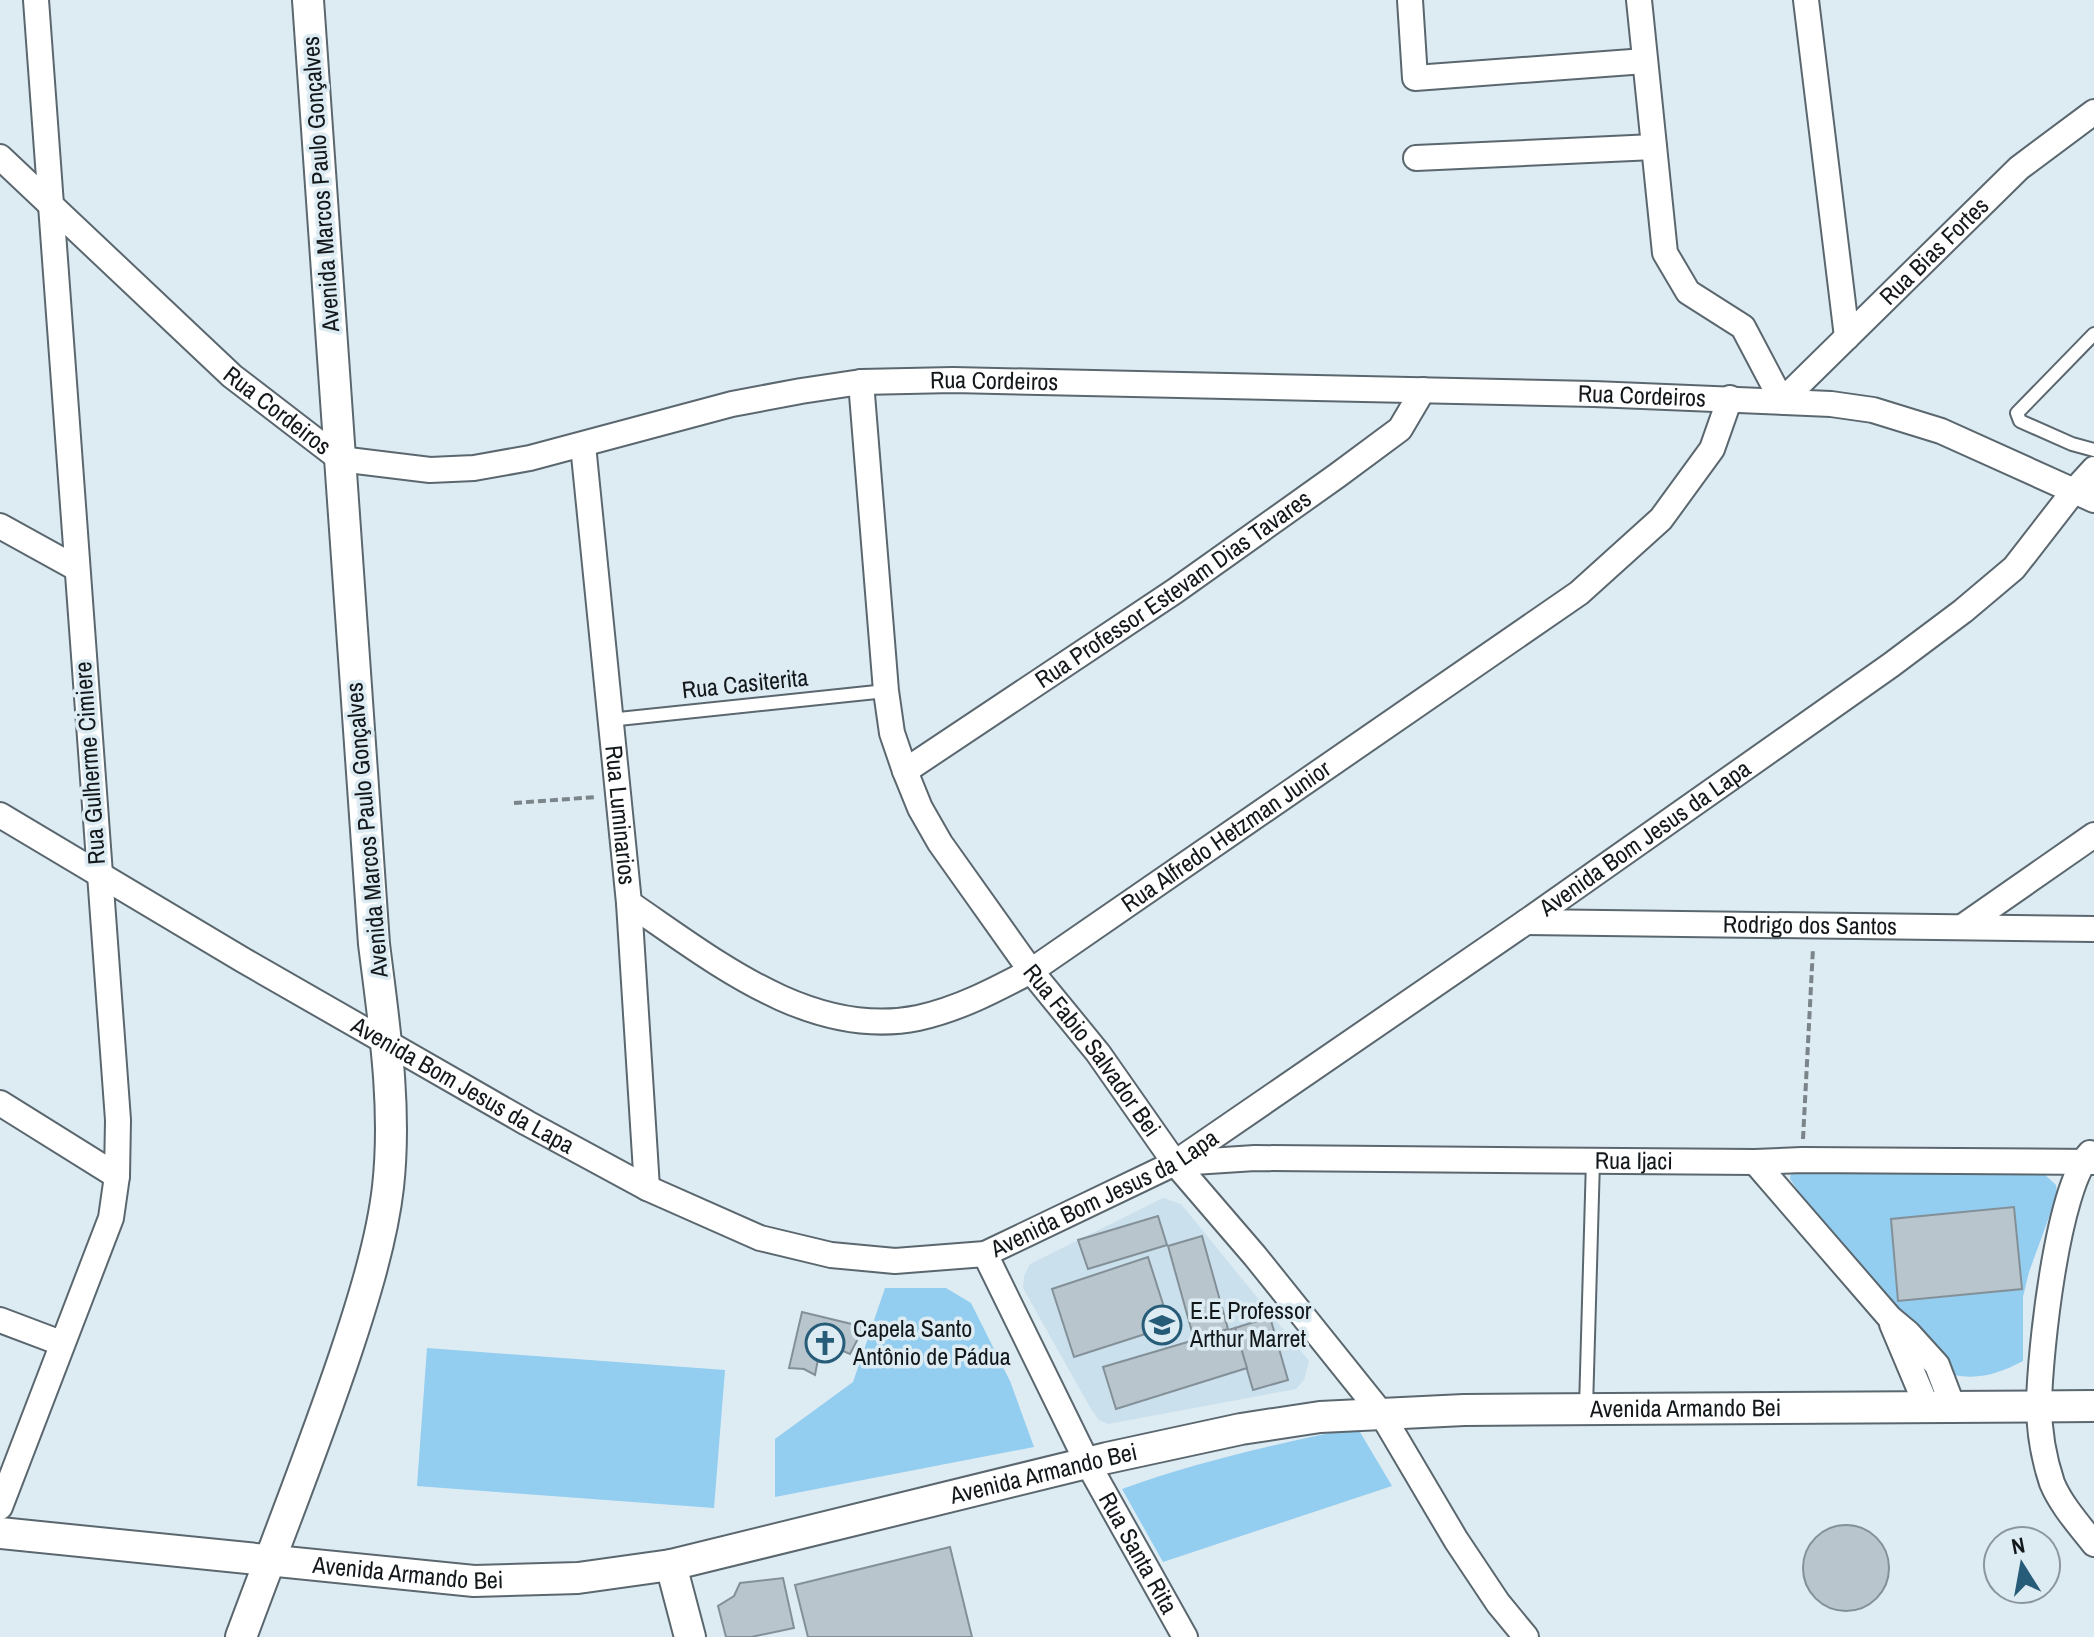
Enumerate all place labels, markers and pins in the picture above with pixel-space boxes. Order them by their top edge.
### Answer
place label: E.E Professor Arthur Marret [1189,1294,1312,1354]
school or university icon: E.E Professor Arthur Marret [1141,1304,1183,1346]
place label: Capela Santo Antônio de Pádua [852,1312,1011,1372]
church icon: Capela Santo Antônio de Pádua [804,1322,846,1364]

